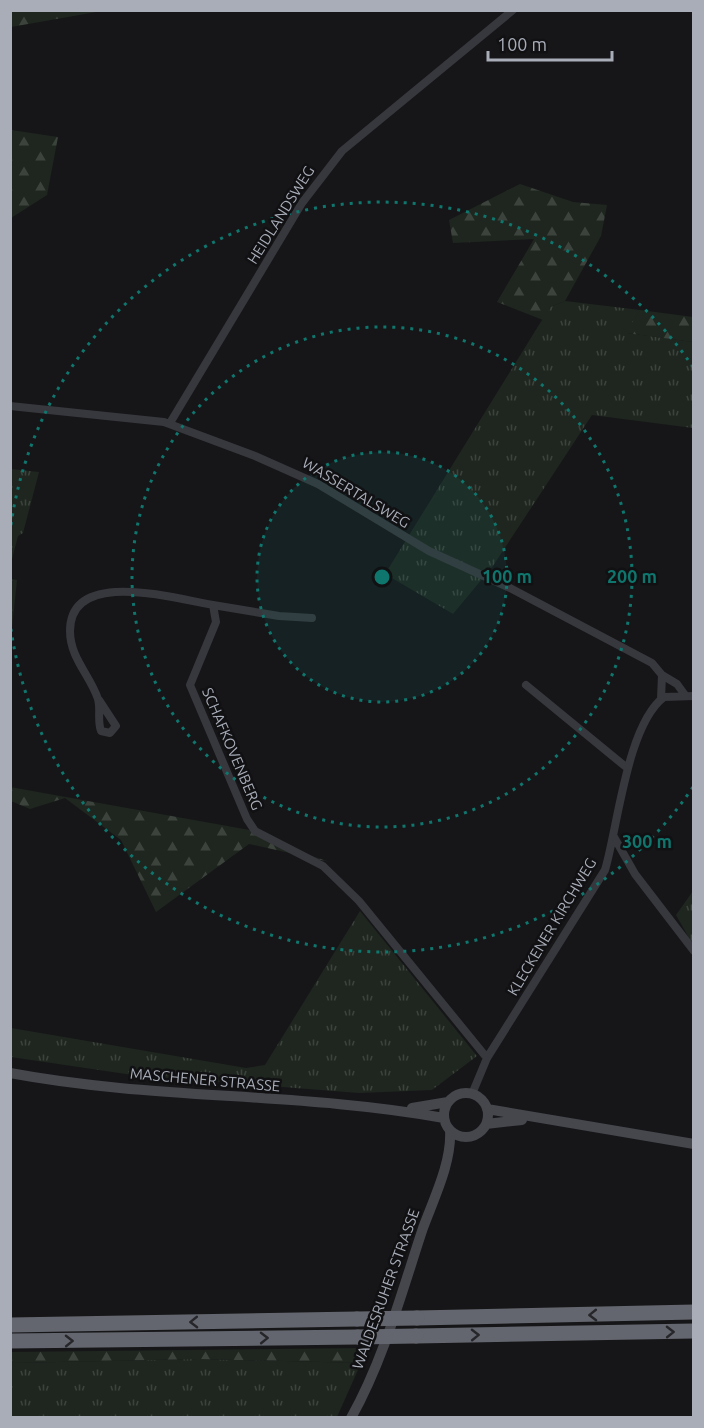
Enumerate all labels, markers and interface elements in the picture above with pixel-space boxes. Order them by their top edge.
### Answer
scale bar [488,24,612,62]
text: 100 m [497,34,547,54]
street label: HEIDLANDSWEG [244,163,318,267]
street label: WASSERTALSWEG [300,454,413,531]
text: 100 m [482,566,532,586]
text: 200 m [607,566,657,586]
centre of rings [372,567,392,587]
street label: SCHAFKOVENBERG [199,685,266,812]
text: 300 m [622,831,672,851]
street label: KLECKENER KIRCHWEG [504,855,599,999]
street label: MASCHENER STRASSE [129,1064,281,1095]
street label: WALDESRUHER STRASSE [349,1206,422,1371]
one-way arrow [589,1309,598,1321]
one-way arrow [189,1316,198,1328]
one-way arrow [665,1325,674,1338]
one-way arrow [470,1329,479,1341]
one-way arrow [259,1332,268,1344]
one-way arrow [64,1334,73,1347]

